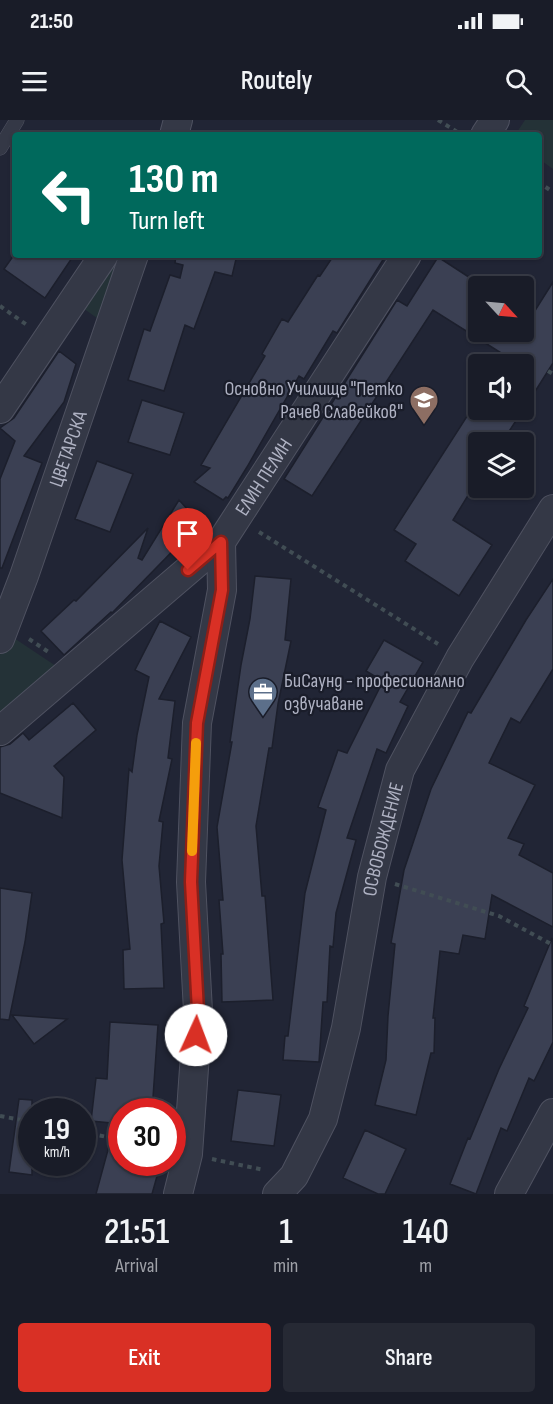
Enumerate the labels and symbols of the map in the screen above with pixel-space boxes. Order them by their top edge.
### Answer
north arrow [468,276,534,342]
place label: Основно Училище "Петко Рачев Славейков" [224,377,403,424]
school or university icon: Основно Училище "Петко Рачев Славейков" [408,384,440,426]
street label: ЦВЕТАРСКА [44,407,93,490]
street label: ЕЛИН ПЕЛИН [230,434,298,520]
pin [162,508,213,570]
place label: БиСаунд - професионално озвучаване [284,669,465,716]
office icon: БиСаунд - професионално озвучаване [247,676,279,718]
street label: ОСВОБОЖДЕНИЕ [358,780,409,898]
position arrow [164,1003,228,1067]
speed limit sign: 30 [108,1098,186,1176]

